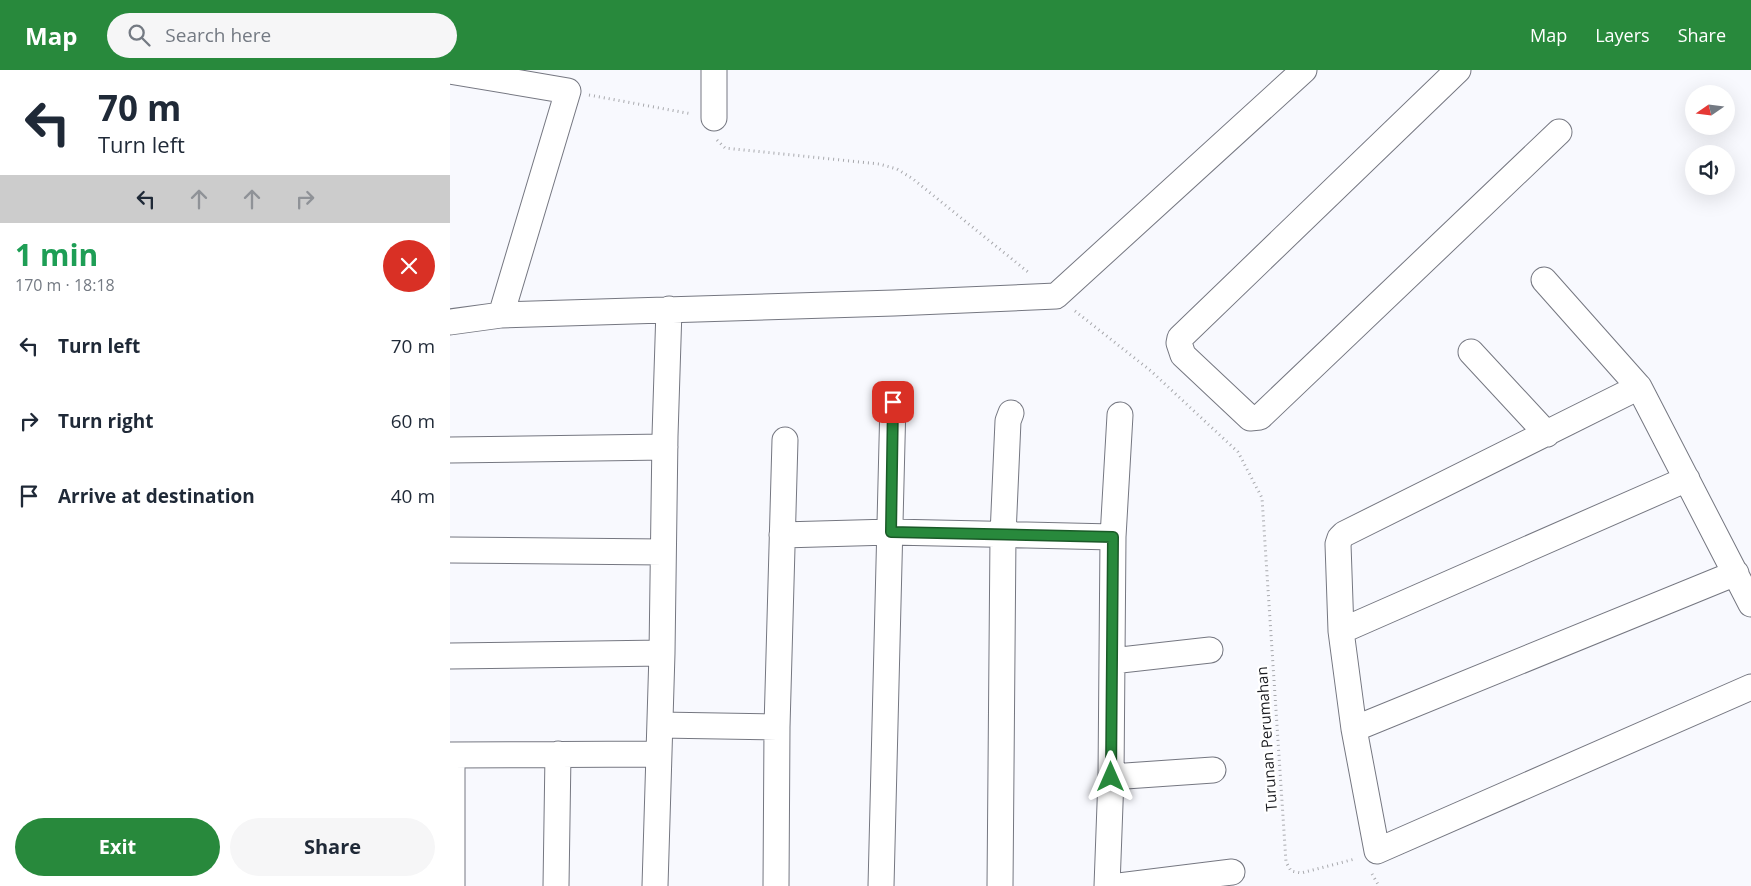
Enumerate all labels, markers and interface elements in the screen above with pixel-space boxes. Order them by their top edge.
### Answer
search box [107,13,457,58]
text: Map [25,19,77,52]
icon: search [125,21,153,49]
text: Search here [165,22,271,48]
text: Map [1530,23,1567,47]
text: Layers [1595,23,1650,47]
text: Share [1678,23,1726,47]
text: 70 m [98,84,181,131]
north arrow [1685,85,1735,135]
map controls [1685,85,1735,195]
icon: left [15,90,80,155]
text: Turn left [98,129,185,159]
button: sound [1685,145,1735,195]
icon: left [132,185,160,213]
icon: ahead [185,185,213,213]
icon: ahead [238,185,266,213]
icon: right [291,185,319,213]
text: 1 min [15,234,98,275]
button: close [383,240,435,292]
text: 170 m · 18:18 [15,274,115,296]
icon: left [15,332,43,360]
text: Turn left [58,333,140,359]
text: 70 m [391,333,435,359]
pin [872,381,914,423]
icon: arrive [879,388,907,416]
icon: right [15,407,43,435]
text: Turn right [58,408,153,434]
text: 60 m [391,408,435,434]
icon: arrive [15,482,43,510]
text: Arrive at destination [58,483,255,509]
text: 40 m [391,483,435,509]
street label: Turunan Perumahan [1251,666,1281,812]
position arrow [1084,750,1136,802]
button: Exit [15,818,220,876]
button: Share [230,818,435,876]

